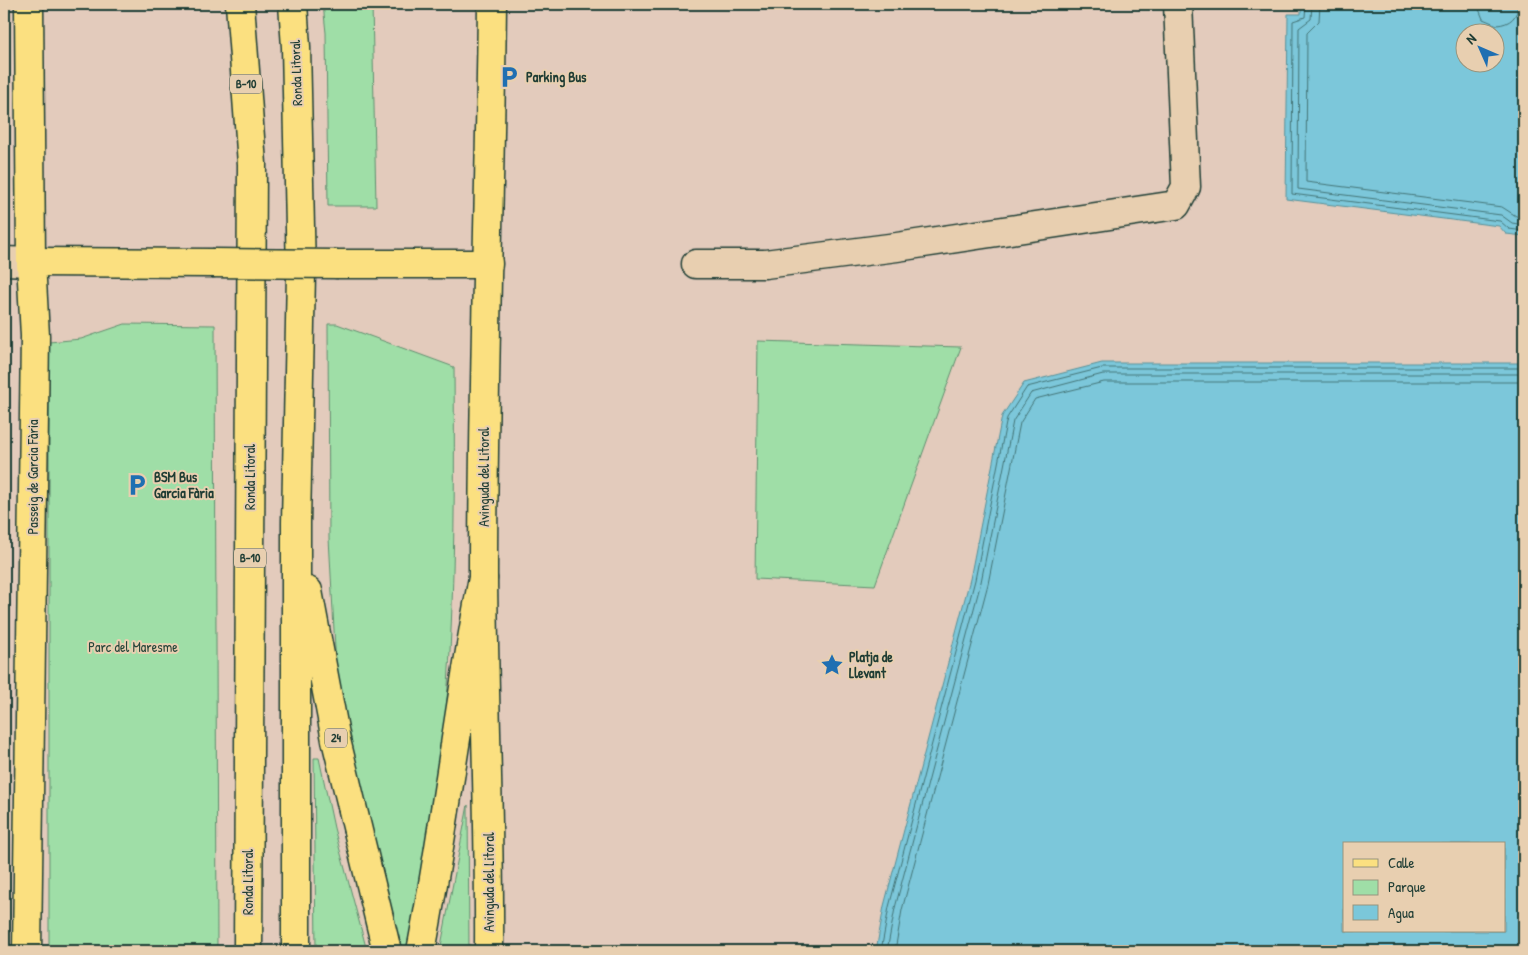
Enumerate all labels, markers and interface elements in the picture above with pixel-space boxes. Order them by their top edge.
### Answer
north arrow [1456,22,1506,72]
text: N [1461,29,1480,48]
street label: Ronda Litoral [285,39,306,106]
parking icon: Parking Bus [496,64,522,90]
place label: Parking Bus [526,67,587,88]
road number: B-10 [230,74,262,94]
street label: Passeig de Garcia Fària [23,419,43,535]
street label: Avinguda del Litoral [474,427,494,527]
street label: Ronda Litoral [240,444,259,510]
place label: BSM Bus Garcia Fària [154,467,214,502]
parking icon: BSM Bus Garcia Fària [124,472,150,498]
road number: B-10 [234,548,266,568]
park label: Parc del Maresme [88,637,178,656]
place label: Platja de Llevant [849,647,893,682]
place icon: Platja de Llevant [819,652,845,678]
road number: 24 [325,728,347,748]
street label: Avinguda del Litoral [479,832,499,932]
legend [1343,842,1506,932]
street label: Ronda Litoral [238,849,257,915]
text: Calle [1388,852,1415,873]
text: Parque [1388,876,1426,897]
text: Agua [1388,902,1414,923]

